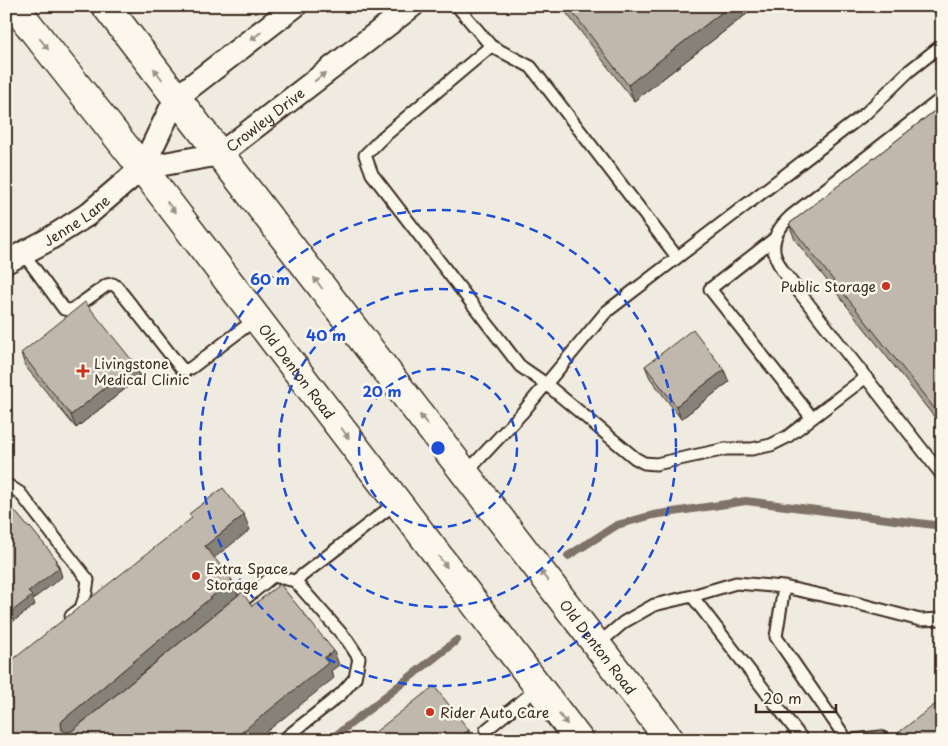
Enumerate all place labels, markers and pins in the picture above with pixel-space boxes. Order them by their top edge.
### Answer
place label: Public Storage [781,276,876,297]
marker: Public Storage [880,280,892,292]
place label: Livingstone Medical Clinic [94,353,189,390]
marker: Livingstone Medical Clinic [76,364,90,378]
centre of rings [429,439,447,457]
place label: Extra Space Storage [206,558,289,595]
marker: Extra Space Storage [190,570,202,582]
place label: Rider Auto Care [440,702,549,723]
marker: Rider Auto Care [424,706,436,718]

